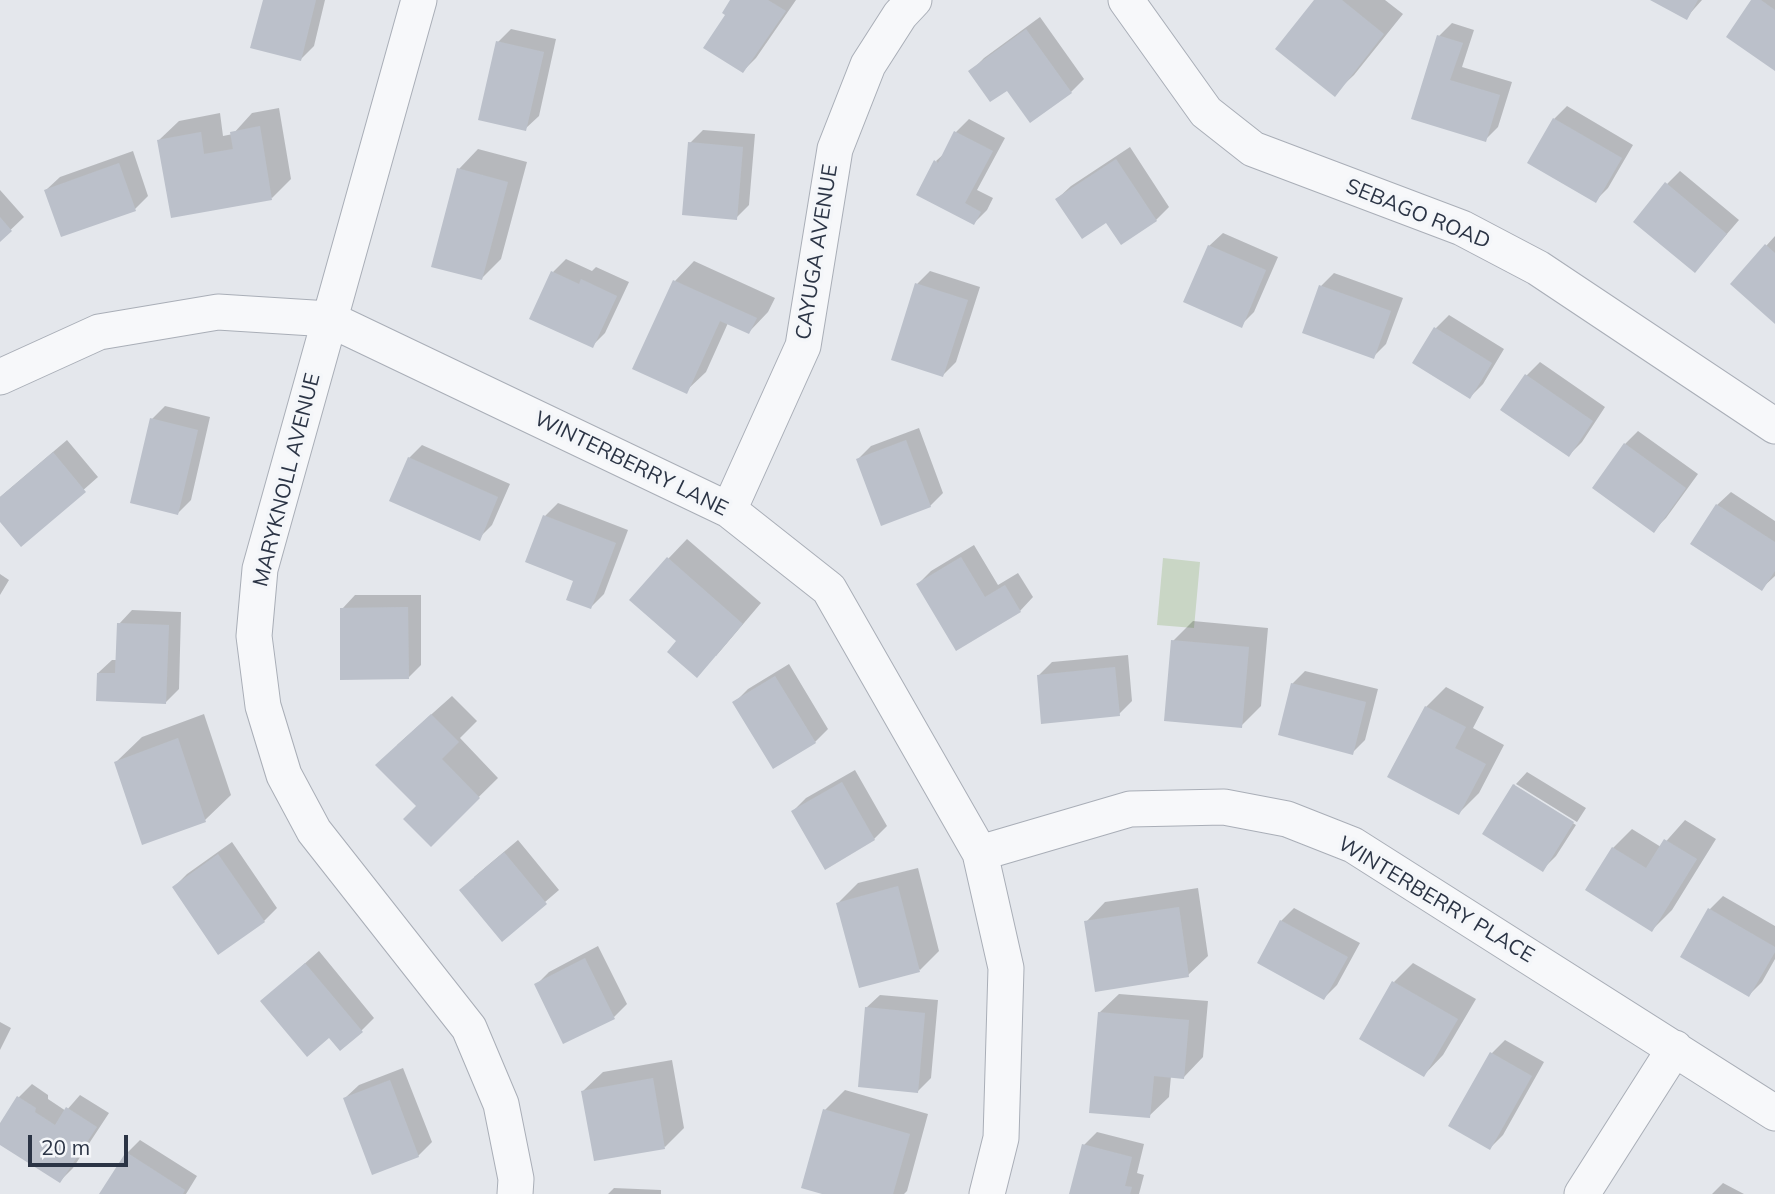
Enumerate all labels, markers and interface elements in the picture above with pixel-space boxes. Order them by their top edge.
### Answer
street label: CAYUGA AVENUE [791,163,843,341]
street label: SEBAGO ROAD [1342,174,1494,254]
street label: MARYKNOLL AVENUE [248,371,326,589]
street label: WINTERBERRY LANE [530,406,732,522]
street label: WINTERBERRY PLACE [1333,831,1539,969]
scale bar [32,1120,131,1164]
text: 20 m [41,1134,90,1160]

